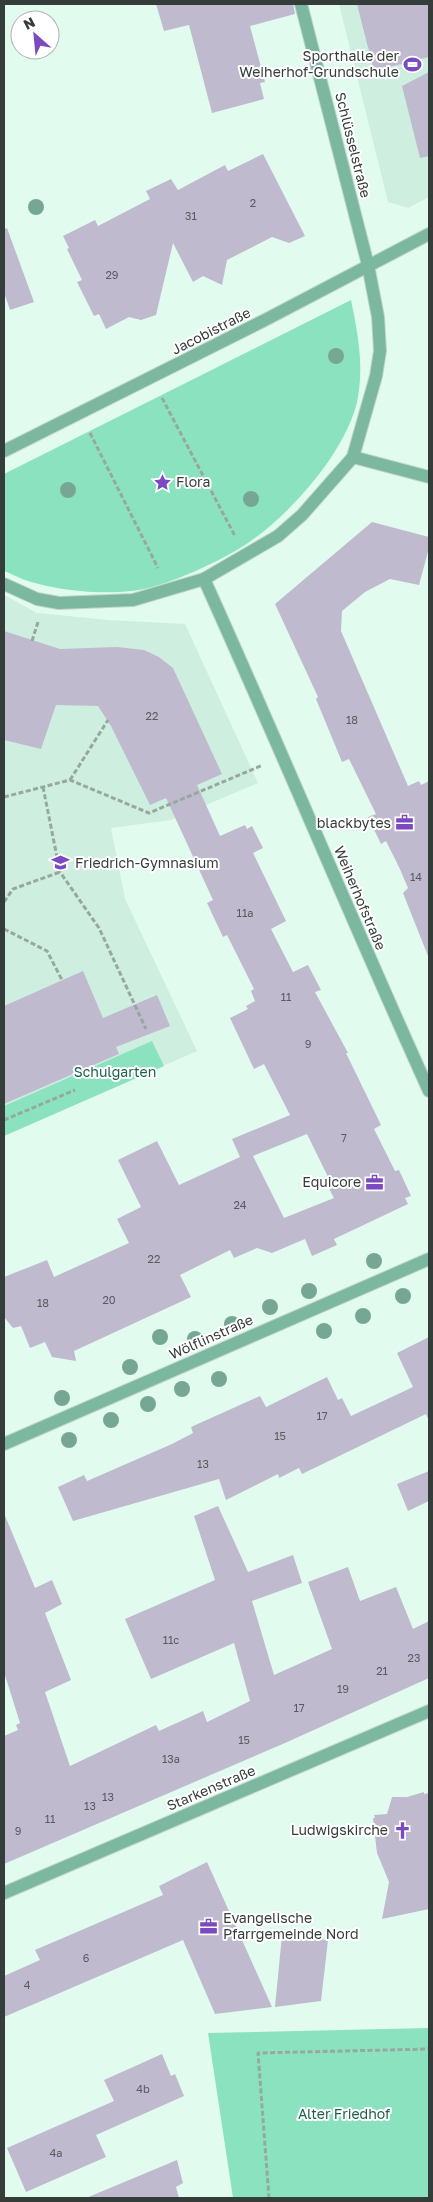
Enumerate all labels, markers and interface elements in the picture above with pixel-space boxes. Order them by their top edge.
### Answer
north arrow [10,10,60,60]
text: N [20,13,37,33]
place label: Sporthalle der Weiherhof-Grundschule [239,47,400,80]
sports icon: Sporthalle der Weiherhof-Grundschule [403,54,423,74]
street label: Schlüsselstraße [332,90,375,199]
house number: 2 [250,196,256,209]
house number: 31 [185,209,197,222]
house number: 29 [105,268,119,281]
street label: Jacobistraße [168,303,253,358]
place icon: Flora [152,472,172,492]
place label: Flora [176,473,210,490]
house number: 22 [146,709,158,722]
house number: 18 [346,713,358,726]
office icon: blackbytes [395,813,415,833]
place label: blackbytes [317,814,391,831]
street label: Weiherhofstraße [331,843,390,952]
school or university icon: Friedrich-Gymnasium [51,853,71,873]
place label: Friedrich-Gymnasium [75,854,219,871]
house number: 14 [410,870,422,883]
house number: 11a [237,906,253,919]
house number: 11 [281,990,291,1003]
house number: 9 [305,1037,311,1050]
park label: Schulgarten [74,1063,156,1080]
house number: 7 [341,1131,347,1144]
office icon: Equicore [365,1172,385,1192]
place label: Equicore [302,1173,361,1190]
house number: 24 [233,1198,247,1211]
house number: 22 [148,1252,160,1265]
house number: 20 [102,1293,116,1306]
house number: 18 [37,1296,49,1309]
street label: Wölflinstraße [166,1310,255,1363]
house number: 17 [316,1409,328,1422]
house number: 15 [274,1429,286,1442]
house number: 13 [197,1457,209,1470]
house number: 11c [163,1633,179,1646]
house number: 23 [408,1651,420,1664]
house number: 21 [376,1664,388,1677]
house number: 19 [337,1682,349,1695]
house number: 17 [293,1701,305,1714]
house number: 15 [238,1733,250,1746]
house number: 13a [162,1752,180,1765]
street label: Starkenstraße [164,1761,258,1814]
house number: 13 [102,1790,114,1803]
house number: 13 [84,1799,96,1812]
house number: 11 [45,1812,55,1825]
church icon: Ludwigskirche [392,1820,412,1840]
place label: Ludwigskirche [291,1821,388,1838]
house number: 9 [15,1824,21,1837]
place label: Evangelische Pfarrgemeinde Nord [223,1909,359,1942]
office icon: Evangelische Pfarrgemeinde Nord [199,1916,219,1936]
house number: 6 [83,1951,90,1964]
house number: 4 [24,1978,31,1991]
house number: 4b [136,2082,150,2095]
park label: Alter Friedhof [298,2105,390,2122]
house number: 4a [50,2146,62,2159]

